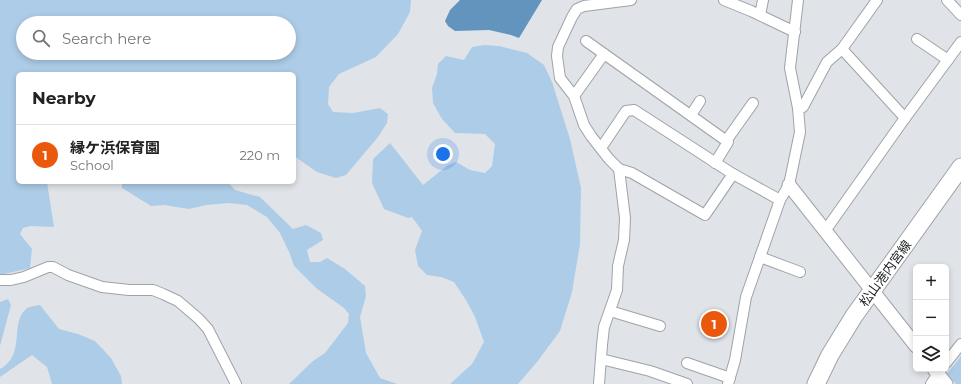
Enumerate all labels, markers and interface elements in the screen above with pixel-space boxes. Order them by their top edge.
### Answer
search box [16,16,296,60]
icon: search [30,27,52,49]
text: Search here [62,29,151,48]
text: Nearby [32,88,96,108]
text: 縁ケ浜保育園 [70,138,160,157]
your location [433,144,453,164]
text: 1 [42,147,48,163]
text: 220 m [239,147,280,163]
text: School [70,157,114,173]
street label: 松山港内宮線 [856,237,914,309]
map controls [913,264,949,372]
button: + [913,264,949,300]
button: − [913,300,949,336]
pin: 1 [701,309,727,339]
button: layers [913,336,949,372]

